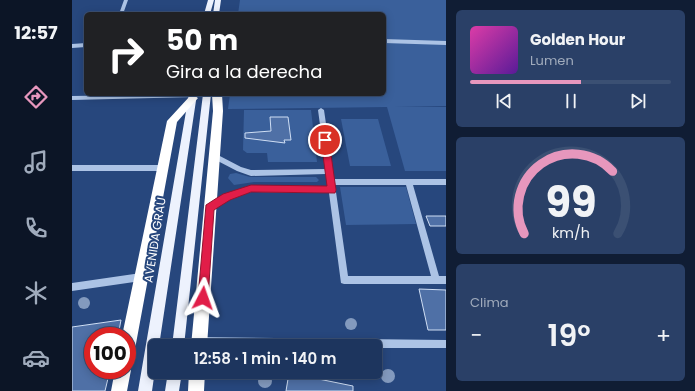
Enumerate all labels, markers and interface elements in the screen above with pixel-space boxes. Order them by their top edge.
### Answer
text: 12:57 [14,20,58,45]
text: 50 m [166,21,238,60]
icon: right [100,28,152,80]
text: Golden Hour [530,29,625,50]
text: Lumen [530,51,574,70]
text: Gira a la derecha [166,59,322,84]
icon: directions [22,83,50,111]
icon: previous [493,90,515,112]
icon: pause [560,90,582,112]
icon: next [627,90,649,112]
pin [308,123,342,157]
icon: arrive [314,129,336,151]
icon: music [22,148,50,176]
text: 99 [545,172,596,231]
street label: AVENIDA GRAU [139,196,170,284]
icon: phone [22,214,50,242]
text: km/h [551,222,590,242]
position arrow [182,277,224,319]
icon: climate [22,279,50,307]
text: Clima [470,293,509,312]
text: 19° [548,314,591,357]
text: − [470,320,482,351]
text: + [656,320,671,351]
speed limit sign: 100 [84,327,136,379]
icon: car [22,344,50,372]
text: 12:58 · 1 min · 140 m [194,348,336,369]

